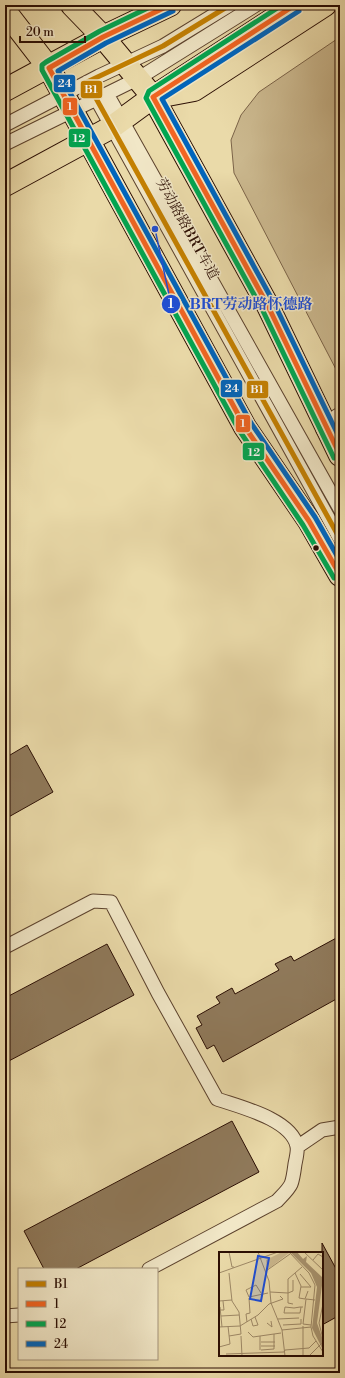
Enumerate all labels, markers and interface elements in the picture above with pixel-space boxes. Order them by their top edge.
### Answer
scale bar [20,18,85,44]
text: 20 m [26,25,54,40]
line badge: 24 [53,74,76,93]
text: 24 [58,77,72,91]
line badge: B1 [80,80,103,99]
text: B1 [84,83,98,97]
line badge: 1 [62,97,78,116]
text: 1 [67,100,73,114]
line badge: 12 [68,128,91,148]
text: 12 [73,132,85,146]
street label: 劳动路路BRT车道 [152,175,222,283]
callout: BRT劳动路怀德路 [161,290,320,317]
text: BRT劳动路怀德路 [189,295,313,314]
text: 1 [168,297,174,312]
line badge: 24 [220,379,243,398]
line badge: B1 [246,380,269,399]
text: 24 [225,382,239,396]
text: B1 [250,383,264,397]
line badge: 1 [235,414,251,433]
text: 1 [240,417,246,431]
line badge: 12 [242,442,265,461]
text: 12 [248,446,260,460]
unlabelled marker [311,543,321,553]
inset map [219,1252,323,1356]
legend [18,1268,158,1360]
text: B1 [53,1277,68,1292]
text: 1 [54,1297,60,1312]
text: 12 [54,1317,66,1332]
text: 24 [54,1337,68,1352]

